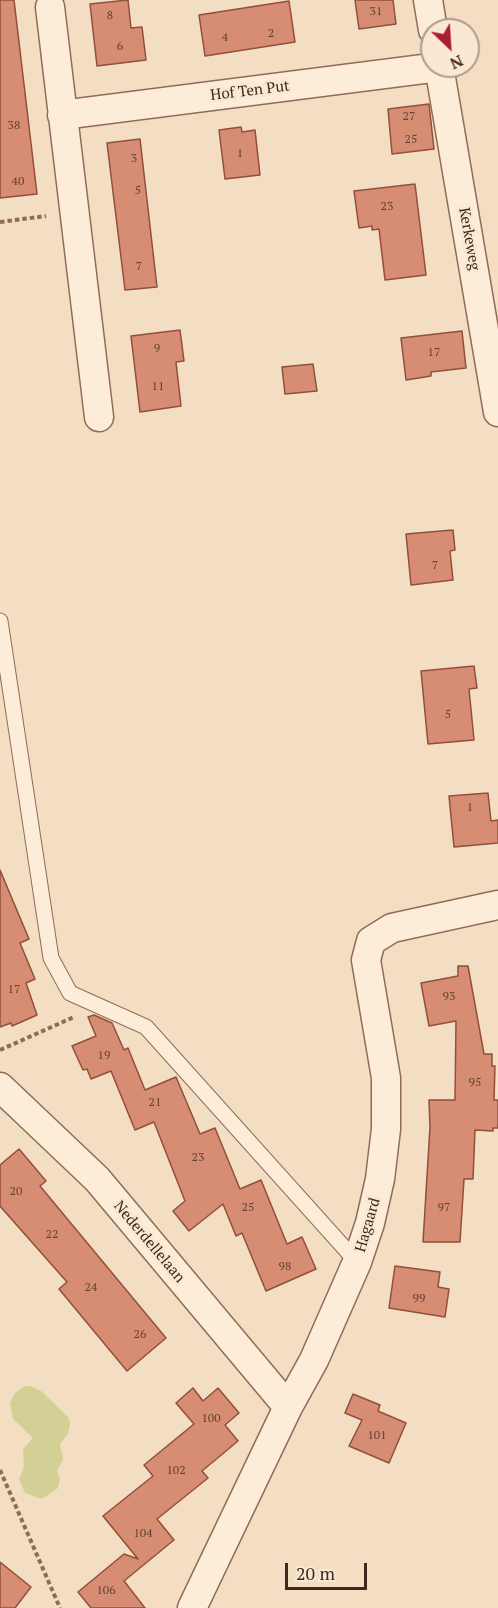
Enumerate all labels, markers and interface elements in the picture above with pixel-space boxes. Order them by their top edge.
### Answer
house number: 31 [370,5,382,19]
house number: 8 [107,9,113,23]
north arrow [420,18,480,78]
house number: 2 [268,27,274,41]
house number: 4 [222,31,228,45]
house number: 6 [117,40,123,54]
text: N [447,50,467,75]
street label: Hof Ten Put [209,77,291,105]
house number: 27 [403,110,415,124]
house number: 38 [8,119,20,133]
house number: 25 [405,133,417,147]
house number: 1 [237,147,243,161]
house number: 3 [131,152,137,166]
house number: 40 [12,175,24,189]
house number: 5 [135,184,141,198]
house number: 23 [381,200,393,214]
street label: Kerkeweg [455,206,483,272]
house number: 7 [136,260,142,274]
house number: 9 [154,342,160,356]
house number: 17 [428,346,440,360]
house number: 11 [152,380,164,394]
house number: 7 [432,559,438,573]
house number: 5 [445,708,451,722]
house number: 1 [467,801,473,815]
house number: 17 [8,983,20,997]
house number: 93 [443,990,455,1004]
house number: 19 [98,1049,110,1063]
house number: 95 [469,1076,481,1090]
house number: 21 [149,1096,161,1110]
house number: 23 [192,1151,204,1165]
house number: 20 [10,1185,22,1199]
street label: Hagaard [352,1196,384,1254]
street label: Nederdellelaan [110,1197,188,1287]
house number: 25 [242,1201,254,1215]
house number: 97 [438,1201,450,1215]
house number: 22 [46,1228,58,1242]
house number: 98 [279,1260,291,1274]
house number: 24 [85,1281,97,1295]
house number: 99 [413,1292,425,1306]
house number: 26 [134,1328,146,1342]
house number: 100 [201,1412,221,1426]
house number: 101 [367,1429,387,1443]
house number: 102 [166,1464,186,1478]
house number: 104 [133,1527,153,1541]
scale bar [288,1551,370,1589]
text: 20 m [296,1561,335,1585]
house number: 106 [96,1584,116,1598]

